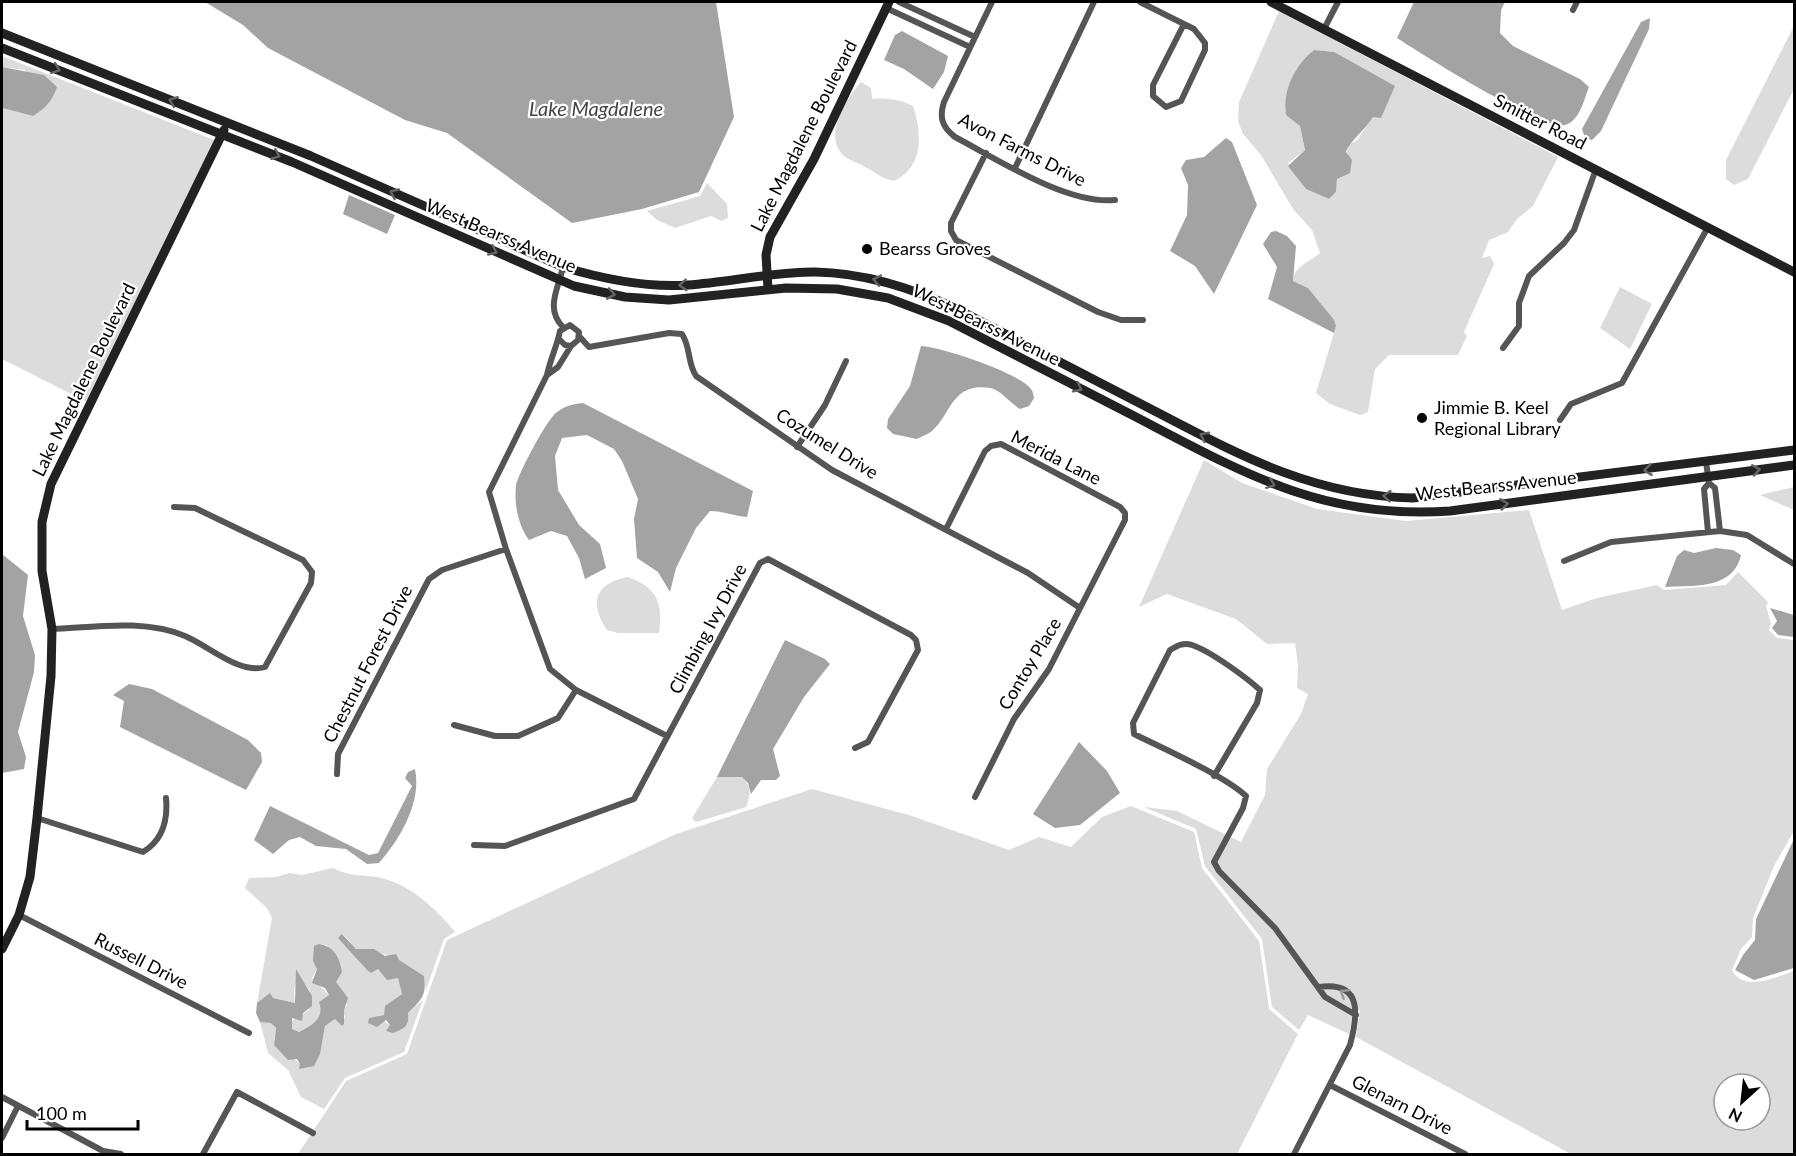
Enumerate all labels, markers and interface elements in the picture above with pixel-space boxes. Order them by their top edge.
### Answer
street label: Lake Magdalene Boulevard [745,36,861,235]
one-way arrow [50,62,61,74]
street label: Smitter Road [1490,88,1591,154]
one-way arrow [168,95,179,108]
water label: Lake Magdalene [529,96,663,120]
street label: Avon Farms Drive [955,108,1090,191]
one-way arrow [270,148,281,160]
one-way arrow [389,188,400,200]
street label: West Bearss Avenue [423,193,580,277]
place label: Bearss Groves [879,237,991,259]
marker: Bearss Groves [860,242,874,256]
one-way arrow [486,244,497,256]
one-way arrow [872,274,882,287]
one-way arrow [679,278,688,291]
street label: Lake Magdalene Boulevard [27,279,139,480]
street label: West Bearss Avenue [909,279,1064,369]
one-way arrow [606,287,616,300]
one-way arrow [1071,380,1082,392]
place label: Jimmie B. Keel Regional Library [1434,396,1561,439]
street label: Cozumel Drive [772,403,883,483]
marker: Jimmie B. Keel Regional Library [1415,411,1429,425]
street label: Merida Lane [1008,425,1105,489]
one-way arrow [1199,432,1210,443]
one-way arrow [1643,463,1652,475]
one-way arrow [1751,465,1761,477]
street label: West Bearss Avenue [1414,466,1577,504]
one-way arrow [1265,477,1275,490]
one-way arrow [1383,490,1392,503]
one-way arrow [1499,498,1508,511]
street label: Climbing Ivy Drive [664,560,751,697]
street label: Chestnut Forest Drive [318,581,416,746]
street label: Contoy Place [993,613,1065,714]
street label: Russell Drive [91,927,192,993]
one-way arrow [1340,989,1350,1000]
street label: Glenarn Drive [1348,1069,1456,1139]
north arrow [1712,1072,1772,1132]
scale bar [27,1093,138,1131]
text: 100 m [36,1102,87,1124]
text: N [1725,1105,1745,1127]

